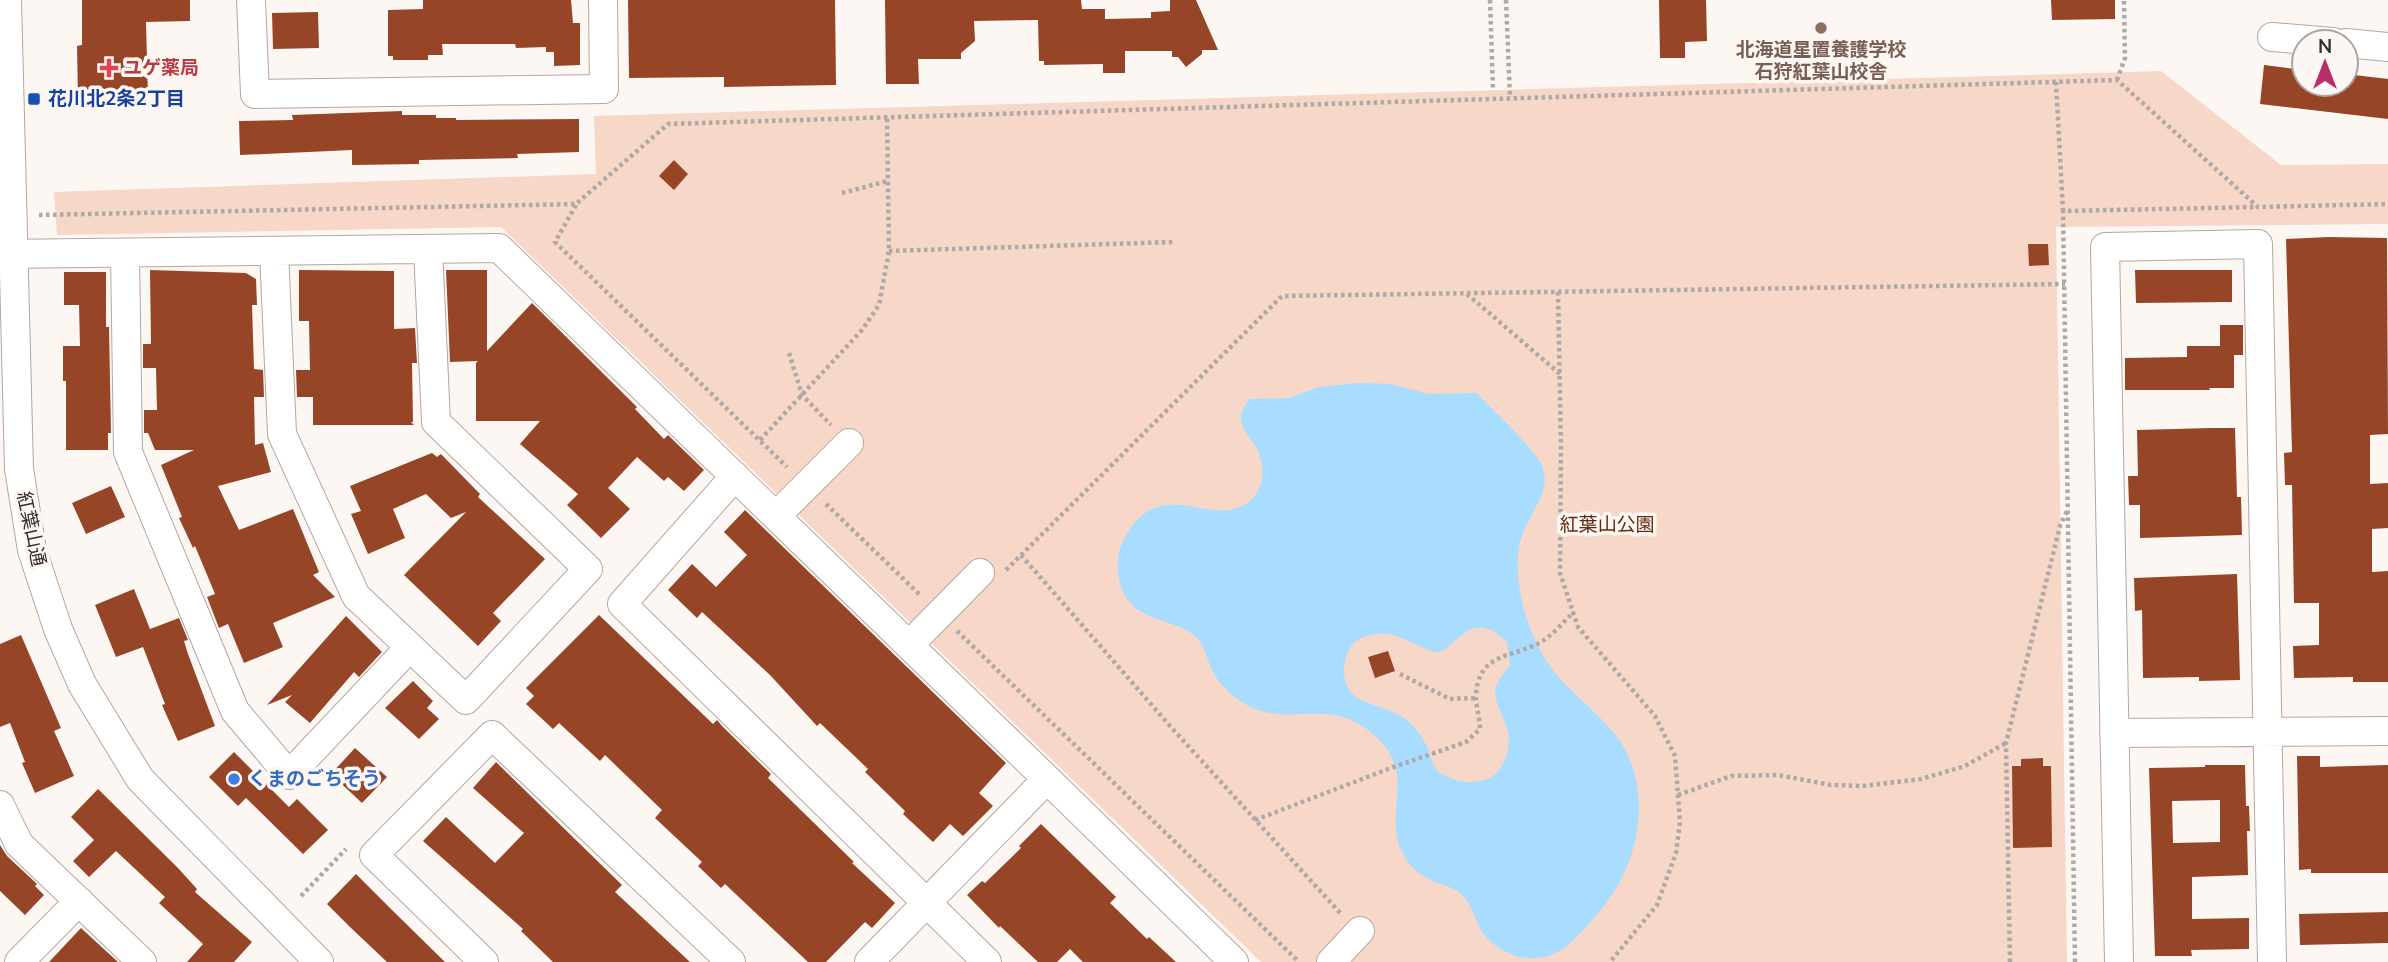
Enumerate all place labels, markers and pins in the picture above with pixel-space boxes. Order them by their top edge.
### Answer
marker: 北海道星置養護学校 石狩紅葉山校舎 [1813,20,1829,36]
place label: 北海道星置養護学校 石狩紅葉山校舎 [1735,37,1907,85]
place label: ユゲ薬局 [123,55,199,81]
marker: ユゲ薬局 [101,60,117,76]
place label: 花川北2条2丁目 [48,86,185,112]
marker: 花川北2条2丁目 [26,91,42,107]
place label: くまのごちそう [248,766,381,792]
marker: くまのごちそう [226,771,242,787]

